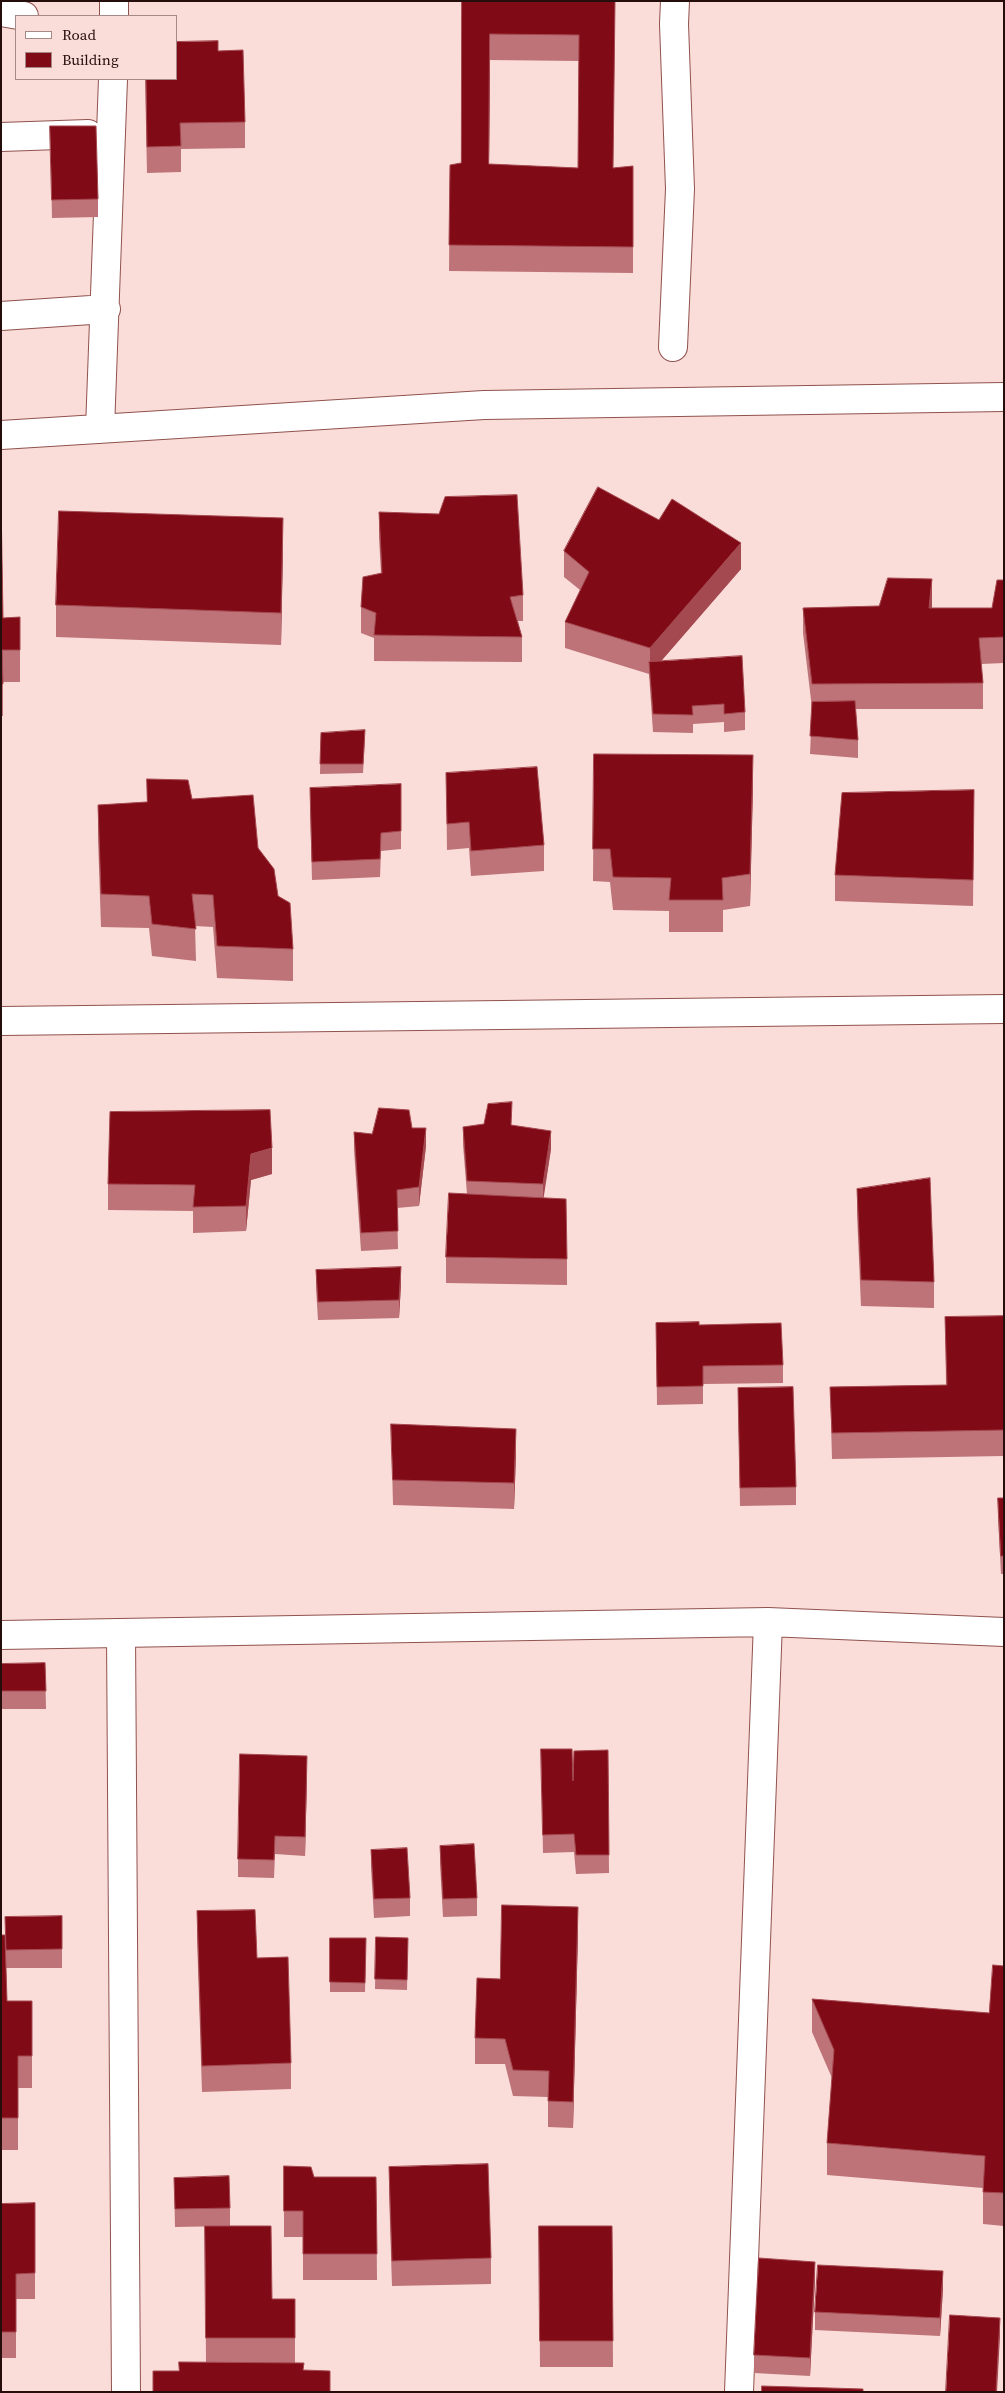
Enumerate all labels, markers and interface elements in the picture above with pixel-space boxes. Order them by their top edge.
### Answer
legend [15,15,178,80]
text: Road [62,24,96,45]
text: Building [62,49,119,70]

